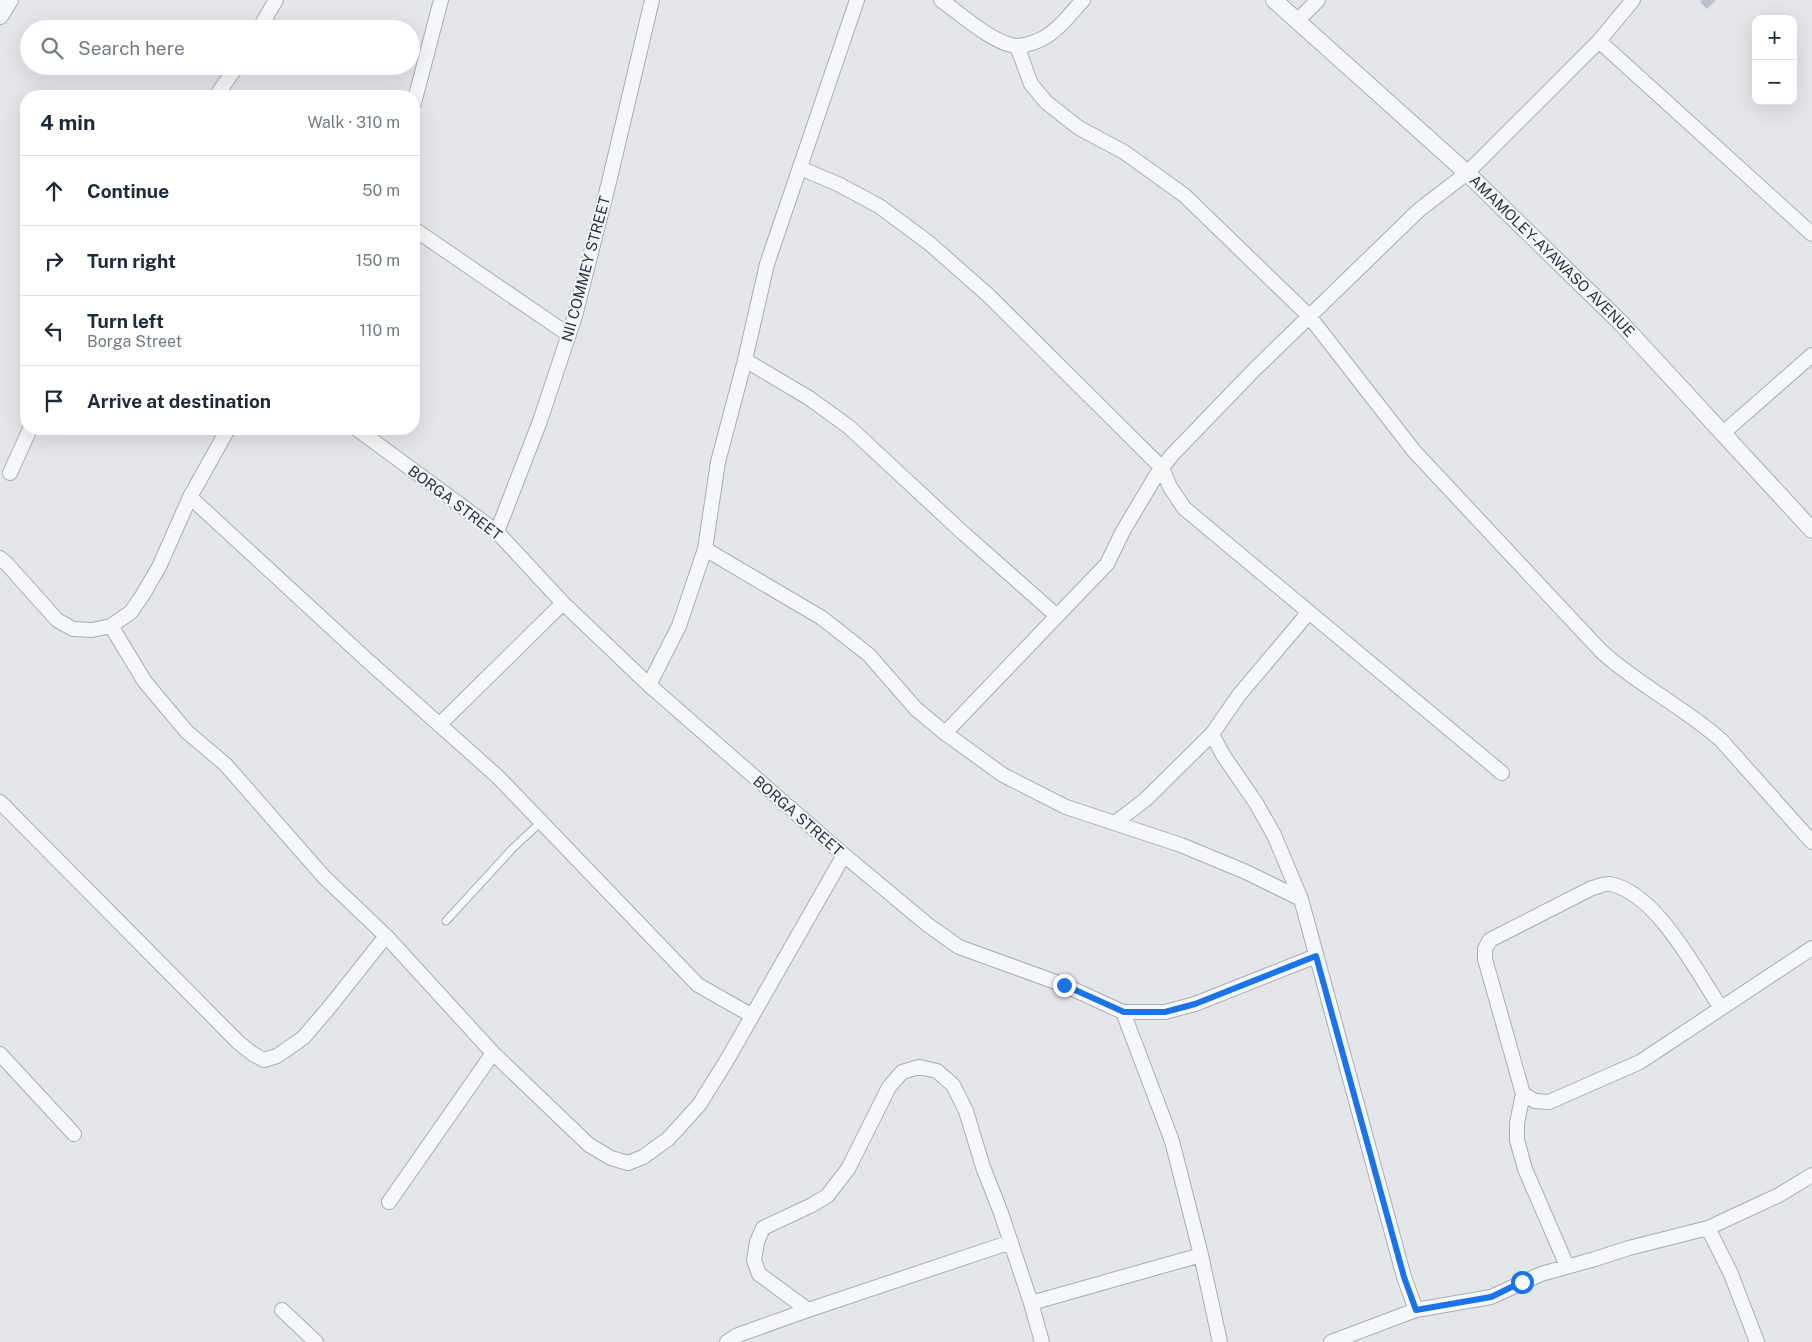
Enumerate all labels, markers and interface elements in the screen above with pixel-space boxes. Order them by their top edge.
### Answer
map controls [1752,15,1797,105]
button: + [1752,15,1797,60]
search box [20,20,420,75]
icon: search [38,34,66,62]
text: Search here [78,37,185,59]
button: − [1752,60,1797,105]
text: 4 min [40,110,95,135]
text: Walk · 310 m [307,113,400,132]
street label: AMAMOLEY-AYAWASO AVENUE [1466,171,1638,340]
icon: ahead [40,177,68,205]
text: Continue [87,180,169,202]
text: 50 m [362,181,400,200]
street label: NII COMMEY STREET [558,194,613,344]
icon: right [40,247,68,275]
text: Turn right [87,250,176,272]
text: 150 m [356,251,400,270]
text: Turn left [87,310,164,332]
icon: left [40,317,68,345]
text: 110 m [359,321,400,340]
text: Borga Street [87,332,182,351]
icon: arrive [40,387,68,415]
text: Arrive at destination [87,390,271,412]
street label: BORGA STREET [405,462,506,543]
street label: BORGA STREET [750,772,847,859]
route end [1053,974,1076,997]
route start [1511,1271,1534,1294]

